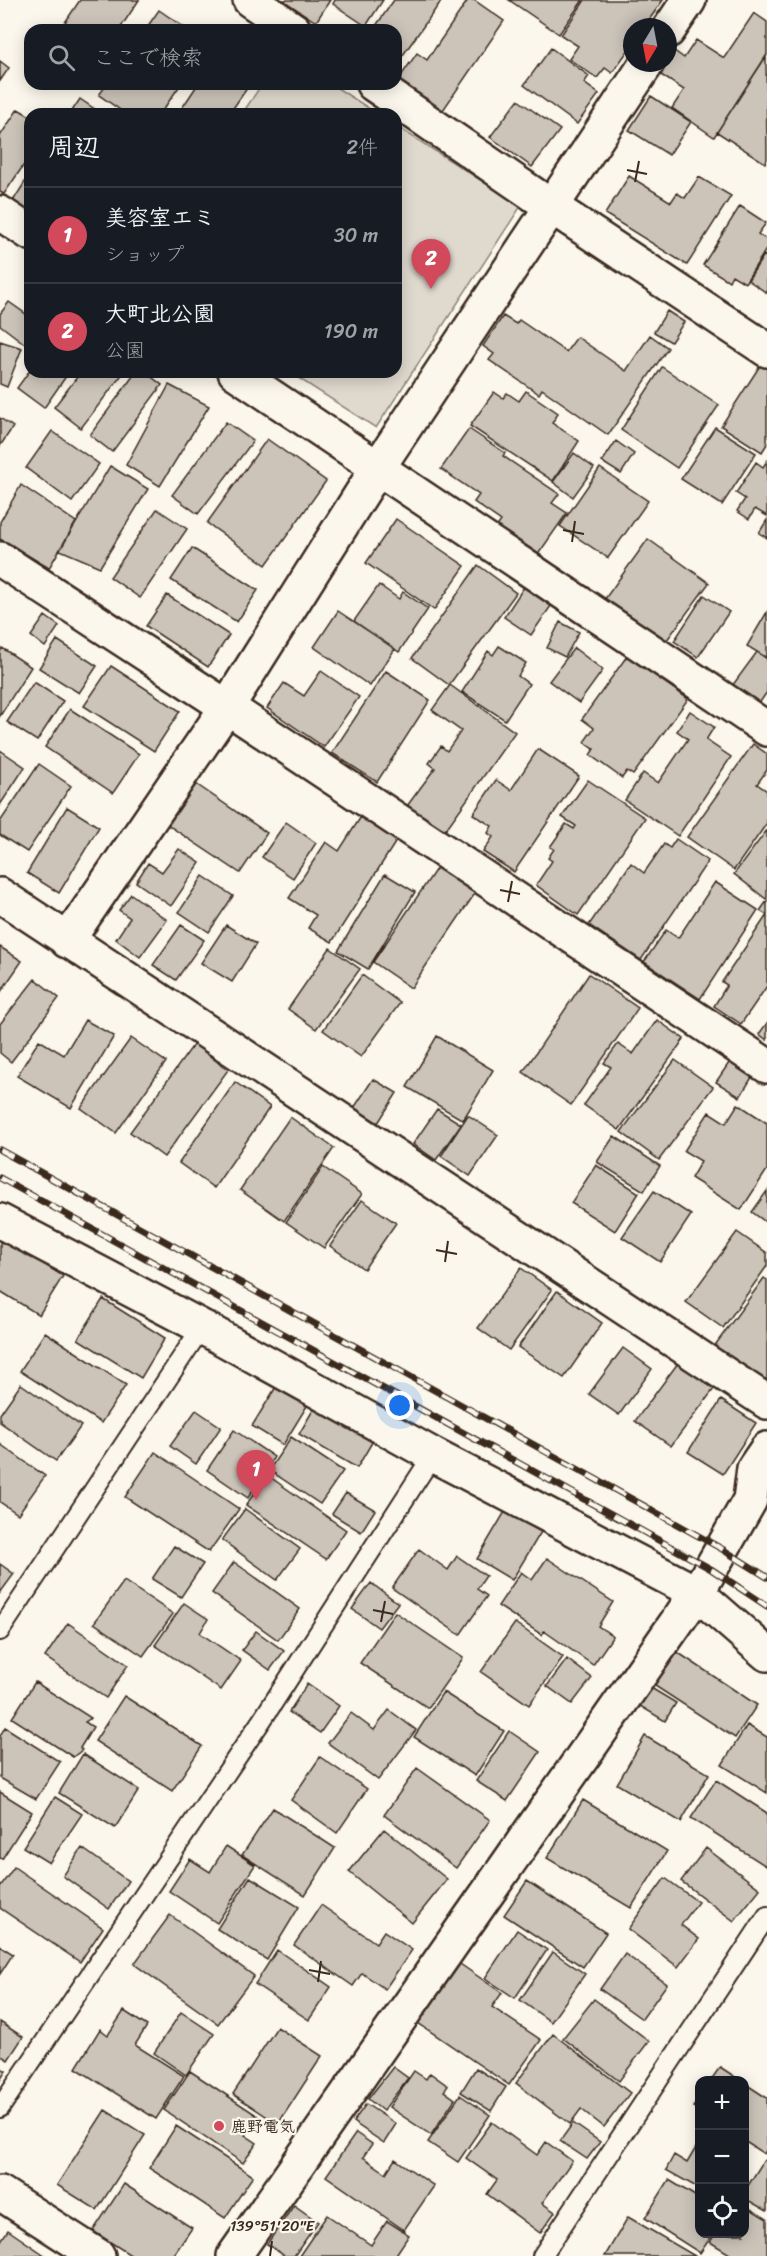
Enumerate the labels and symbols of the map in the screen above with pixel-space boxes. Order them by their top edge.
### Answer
north arrow [623,18,677,72]
pin: 2 [412,240,450,289]
your location [385,1391,414,1420]
pin: 1 [236,1450,276,1500]
place label: 鹿野電気 [231,2112,295,2141]
marker: 鹿野電気 [212,2119,226,2133]
text: 139°51'20"E [230,2213,316,2239]

